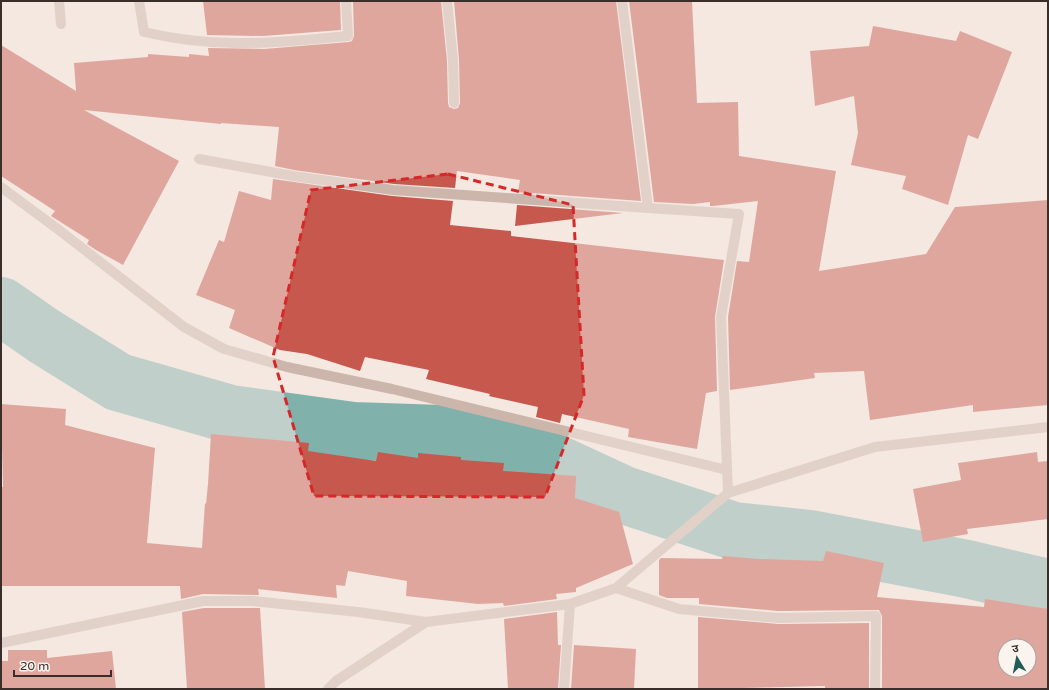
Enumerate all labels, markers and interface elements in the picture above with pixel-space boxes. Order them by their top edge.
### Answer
north arrow [997,638,1037,678]
text: उ [1011,642,1020,656]
scale bar [14,652,111,678]
text: 20 m [20,659,49,673]

